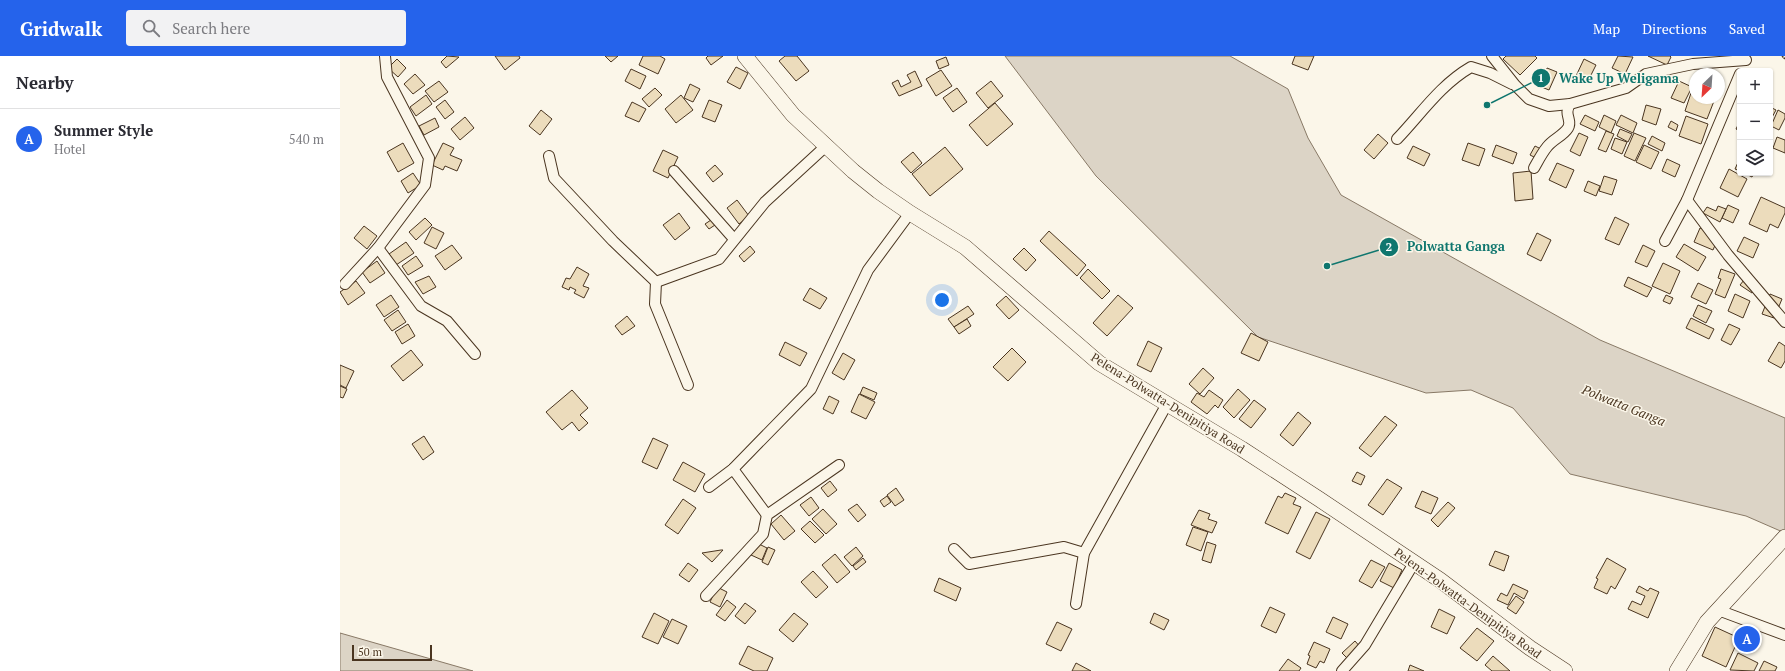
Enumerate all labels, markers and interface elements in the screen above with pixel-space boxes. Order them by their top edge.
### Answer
search box [126,10,406,46]
text: Gridwalk [20,16,102,41]
icon: search [140,17,162,39]
text: Search here [172,18,250,38]
text: Map [1593,19,1620,38]
text: Directions [1642,19,1707,38]
text: Saved [1729,19,1765,38]
callout: Wake Up Weligama [1531,66,1687,91]
north arrow [1689,68,1725,104]
map controls [1737,68,1773,176]
button: + [1737,68,1773,104]
text: Wake Up Weligama [1559,69,1680,87]
text: 1 [1538,70,1544,85]
text: Nearby [16,71,74,94]
button: − [1737,104,1773,140]
text: Summer Style [54,120,153,140]
text: A [24,130,34,148]
text: 540 m [289,130,324,148]
text: Hotel [54,140,86,158]
button: layers [1737,140,1773,176]
callout: Polwatta Ganga [1379,234,1513,259]
text: Polwatta Ganga [1407,237,1506,255]
text: 2 [1386,239,1393,254]
your location [932,290,952,310]
street label: Pelena-Polwatta-Denipitiya Road [1088,349,1248,457]
water label: Polwatta Ganga [1579,380,1668,430]
street label: Pelena-Polwatta-Denipitiya Road [1392,545,1545,662]
pin: A [1734,624,1760,654]
scale bar [352,643,432,662]
text: 50 m [358,645,382,659]

